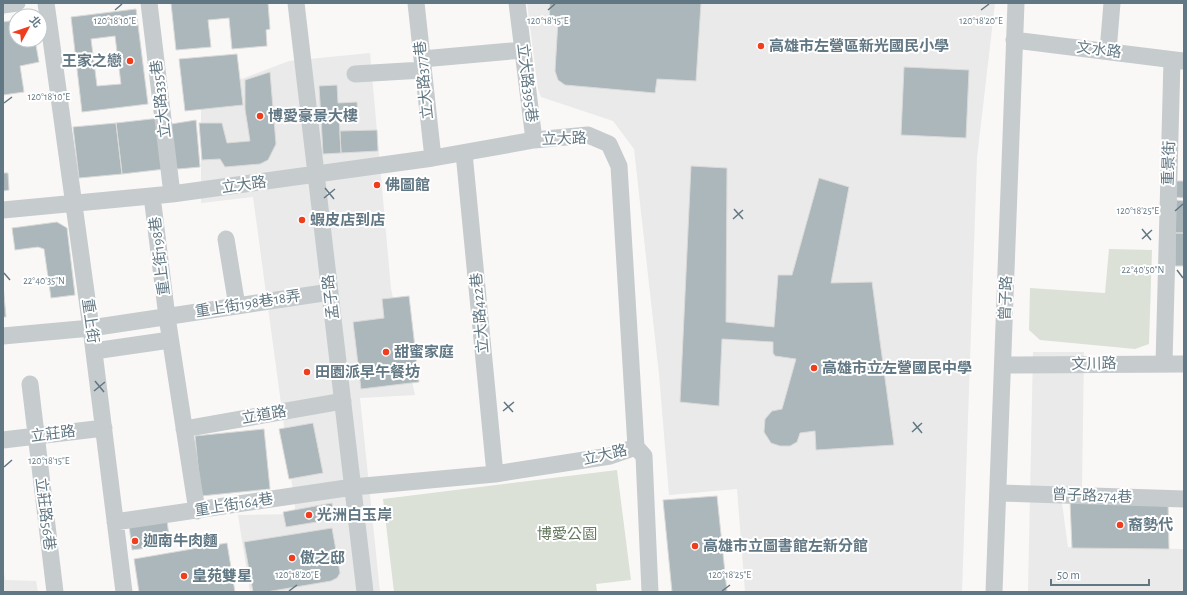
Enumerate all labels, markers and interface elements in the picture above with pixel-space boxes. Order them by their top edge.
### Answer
north arrow [8,8,48,48]
text: 北 [28,14,43,30]
text: 120°18'10"E [94,16,136,26]
text: 120°18'15"E [527,16,569,26]
text: 120°18'20"E [959,16,1003,26]
place label: 高雄市左營區新光國民小學 [769,38,949,54]
street label: 文水路 [1076,39,1122,60]
street label: 立大路377巷 [411,40,436,120]
marker: 高雄市左營區新光國民小學 [756,41,766,51]
street label: 立大路395巷 [515,43,540,123]
place label: 王家之戀 [62,53,122,69]
marker: 王家之戀 [125,56,135,66]
street label: 立大路335巷 [148,59,173,139]
text: 120°18'10"E [28,92,70,102]
place label: 博愛豪景大樓 [268,107,358,124]
marker: 博愛豪景大樓 [255,111,265,121]
street label: 立大路 [541,130,587,147]
street label: 重景街 [1160,140,1177,186]
street label: 立大路 [221,173,267,196]
place label: 佛圖館 [385,176,430,193]
marker: 佛圖館 [372,180,382,190]
text: 120°18'25"E [1117,206,1159,216]
place label: 蝦皮店到店 [310,212,385,228]
marker: 蝦皮店到店 [297,215,307,225]
street label: 重上街198巷 [147,216,172,296]
text: 22°40'50"N [1122,265,1164,275]
street label: 立大路422巷 [468,272,491,354]
street label: 孟子路 [320,274,341,320]
street label: 曾子路 [997,275,1014,321]
text: 22°40'35"N [23,276,65,286]
street label: 重上街198巷18弄 [194,287,302,320]
street label: 重上街 [79,298,102,344]
place label: 甜蜜家庭 [394,343,454,360]
marker: 甜蜜家庭 [381,347,391,357]
street label: 文川路 [1071,355,1117,372]
place label: 高雄市立左營國民中學 [822,360,972,376]
place label: 田園派早午餐坊 [315,363,420,380]
marker: 高雄市立左營國民中學 [809,363,819,373]
marker: 田園派早午餐坊 [302,367,312,377]
street label: 立道路 [240,403,287,426]
street label: 立莊路 [30,423,76,444]
street label: 立大路 [581,442,629,467]
text: 120°18'15"E [28,456,70,466]
street label: 立莊路56巷 [33,477,58,551]
street label: 曾子路274巷 [1052,486,1132,505]
street label: 重上街164巷 [193,490,274,519]
place label: 光洲白玉岸 [317,506,392,523]
marker: 光洲白玉岸 [304,510,314,520]
place label: 裔勢代 [1128,516,1173,533]
marker: 裔勢代 [1115,520,1125,530]
park label: 博愛公園 [537,526,597,542]
place label: 迦南牛肉麵 [143,532,218,549]
marker: 迦南牛肉麵 [130,536,140,546]
place label: 高雄市立圖書館左新分館 [703,538,868,554]
marker: 高雄市立圖書館左新分館 [690,541,700,551]
place label: 傲之邸 [300,549,345,566]
marker: 傲之邸 [287,553,297,563]
scale bar [1051,561,1149,587]
place label: 皇苑雙星 [192,567,252,584]
text: 50 m [1057,569,1080,581]
text: 120°18'20"E [275,570,319,580]
text: 120°18'25"E [709,570,751,580]
marker: 皇苑雙星 [179,571,189,581]

